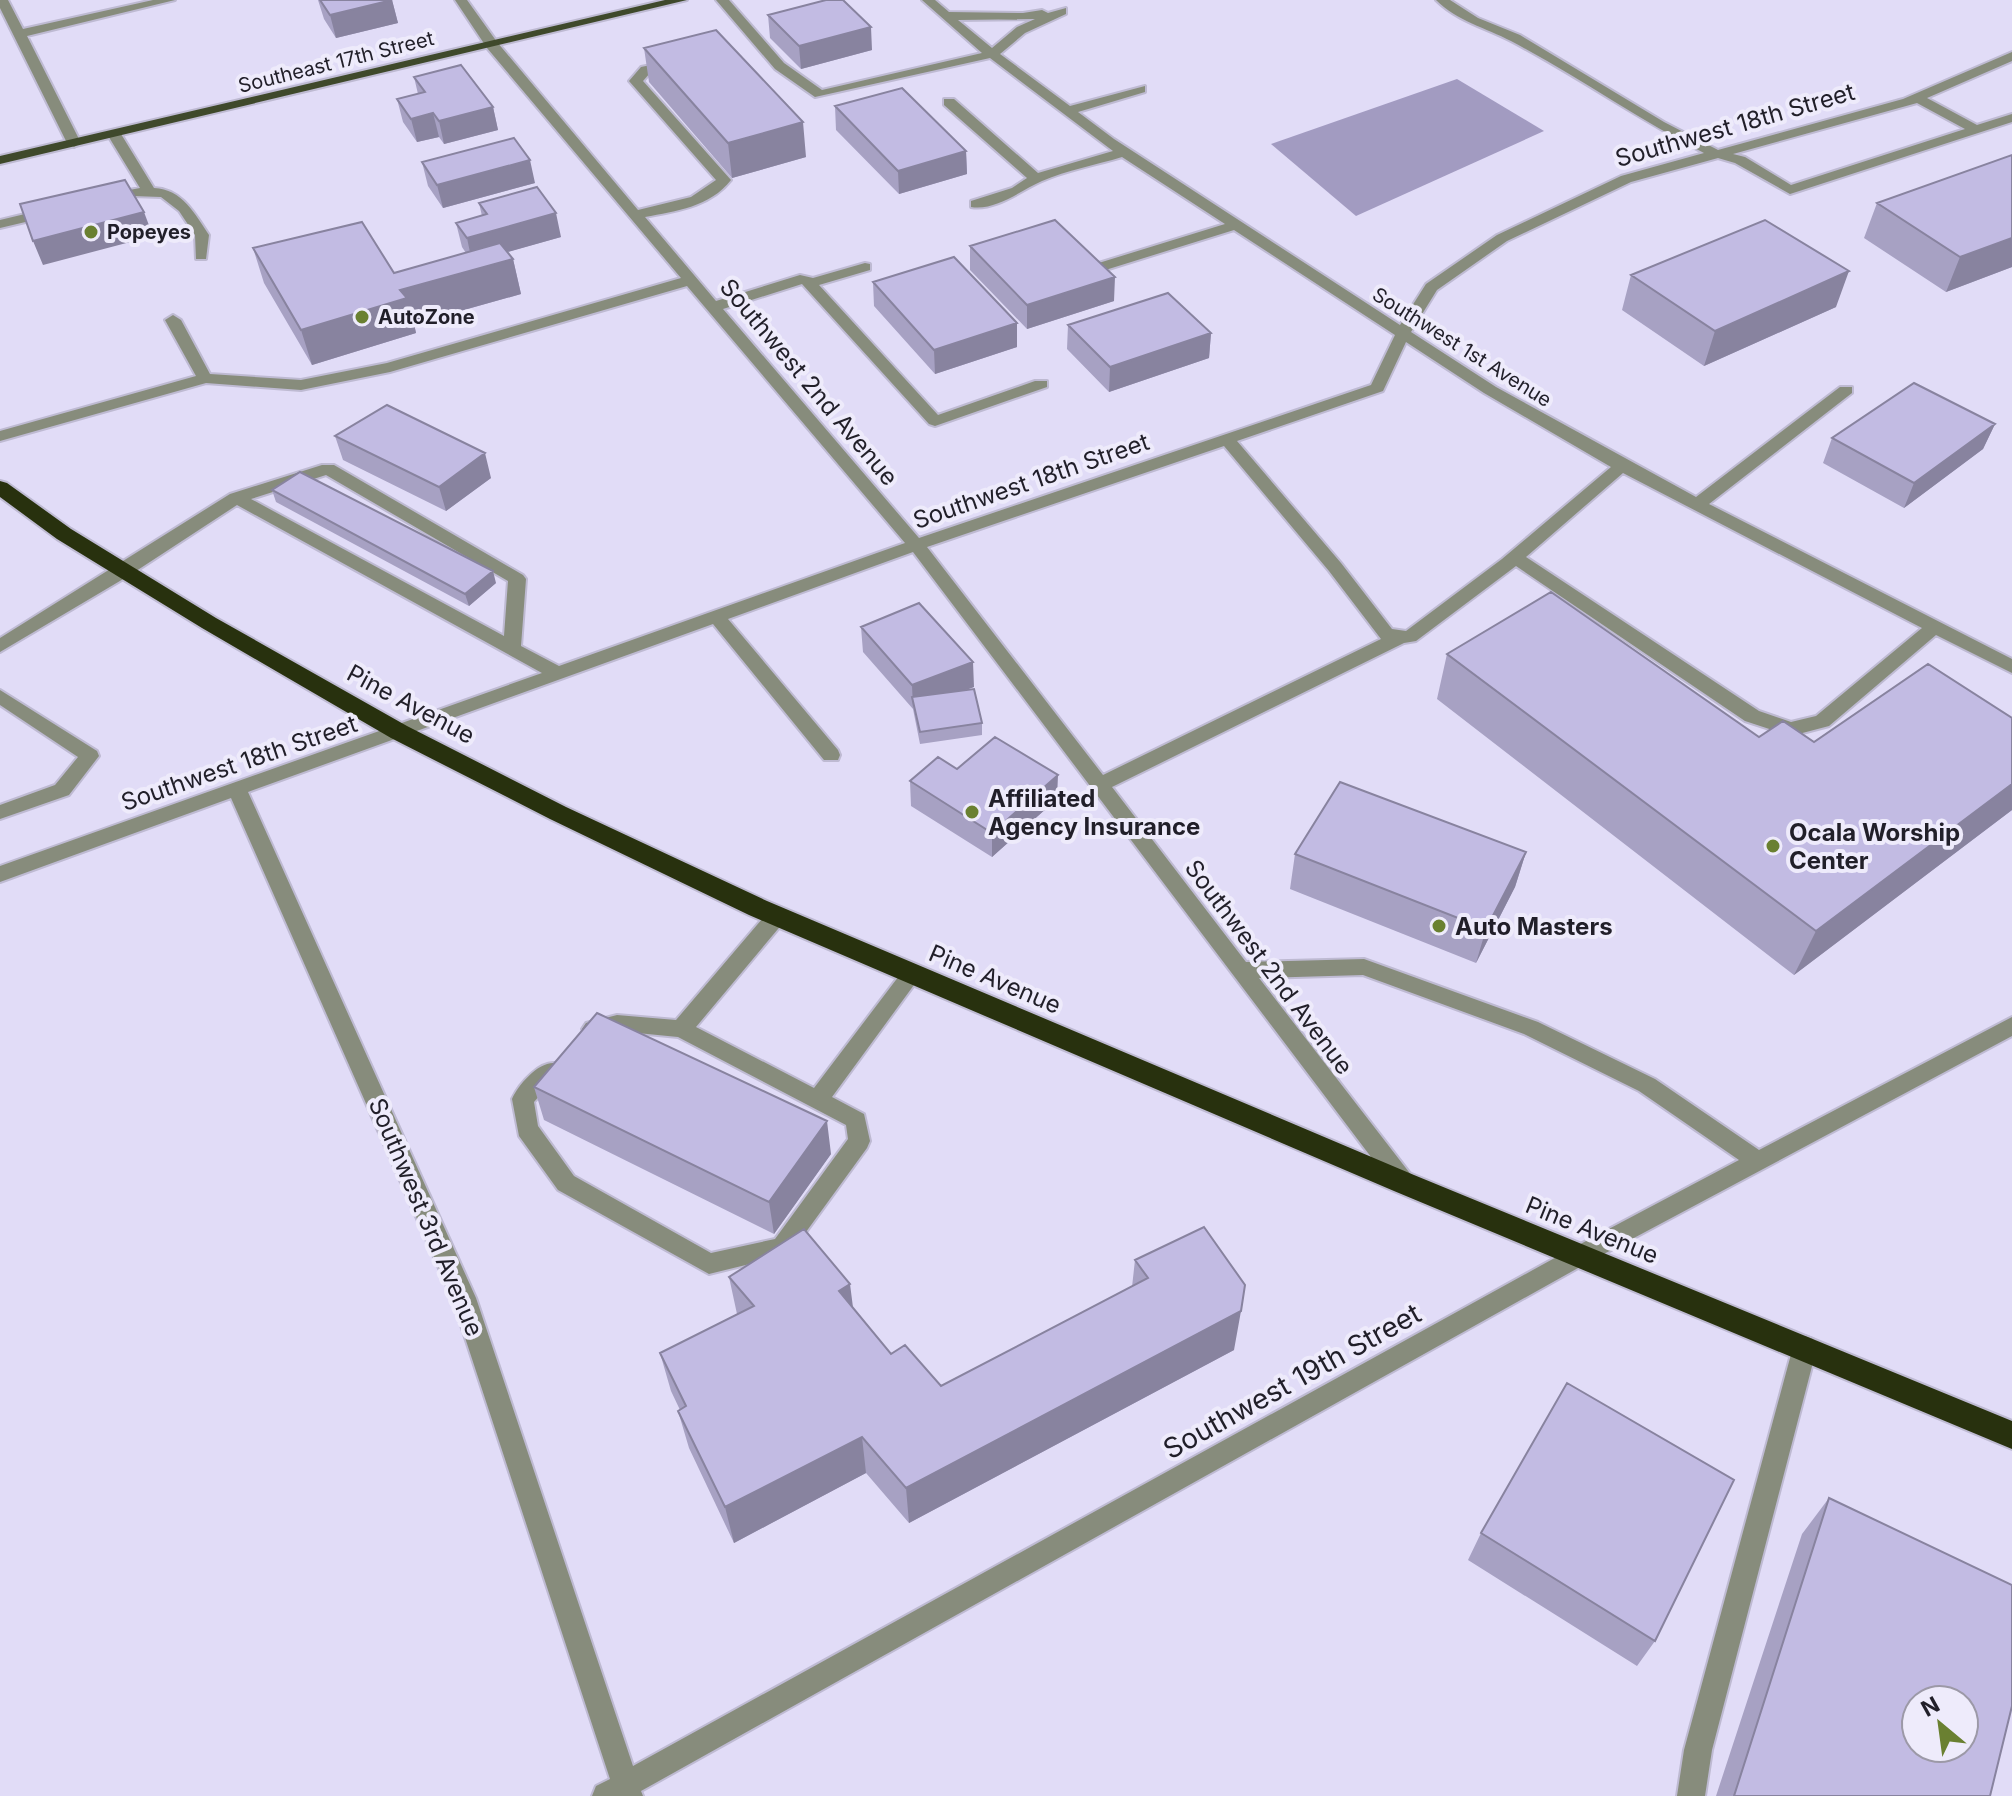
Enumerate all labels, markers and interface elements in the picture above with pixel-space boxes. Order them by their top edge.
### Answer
street label: Southeast 17th Street [236,26,437,98]
street label: Southwest 18th Street [1612,77,1858,173]
place label: Popeyes [107,220,191,244]
marker: Popeyes [82,223,100,241]
street label: Southwest 2nd Avenue [714,273,904,491]
street label: Southwest 1st Avenue [1368,282,1556,412]
place label: AutoZone [378,305,475,329]
marker: AutoZone [353,308,371,326]
street label: Southwest 18th Street [909,427,1153,535]
street label: Pine Avenue [342,658,480,750]
street label: Southwest 18th Street [117,709,361,817]
place label: Affiliated Agency Insurance [988,784,1200,841]
marker: Affiliated Agency Insurance [963,803,981,821]
place label: Ocala Worship Center [1789,818,1960,875]
marker: Ocala Worship Center [1764,837,1782,855]
street label: Southwest 2nd Avenue [1179,854,1359,1080]
place label: Auto Masters [1455,912,1613,941]
marker: Auto Masters [1430,917,1448,935]
street label: Pine Avenue [925,938,1065,1020]
street label: Southwest 3rd Avenue [363,1094,489,1340]
street label: Pine Avenue [1521,1190,1663,1270]
street label: Southwest 19th Street [1157,1296,1427,1466]
north arrow [1900,1684,1980,1764]
text: N [1917,1691,1944,1722]

